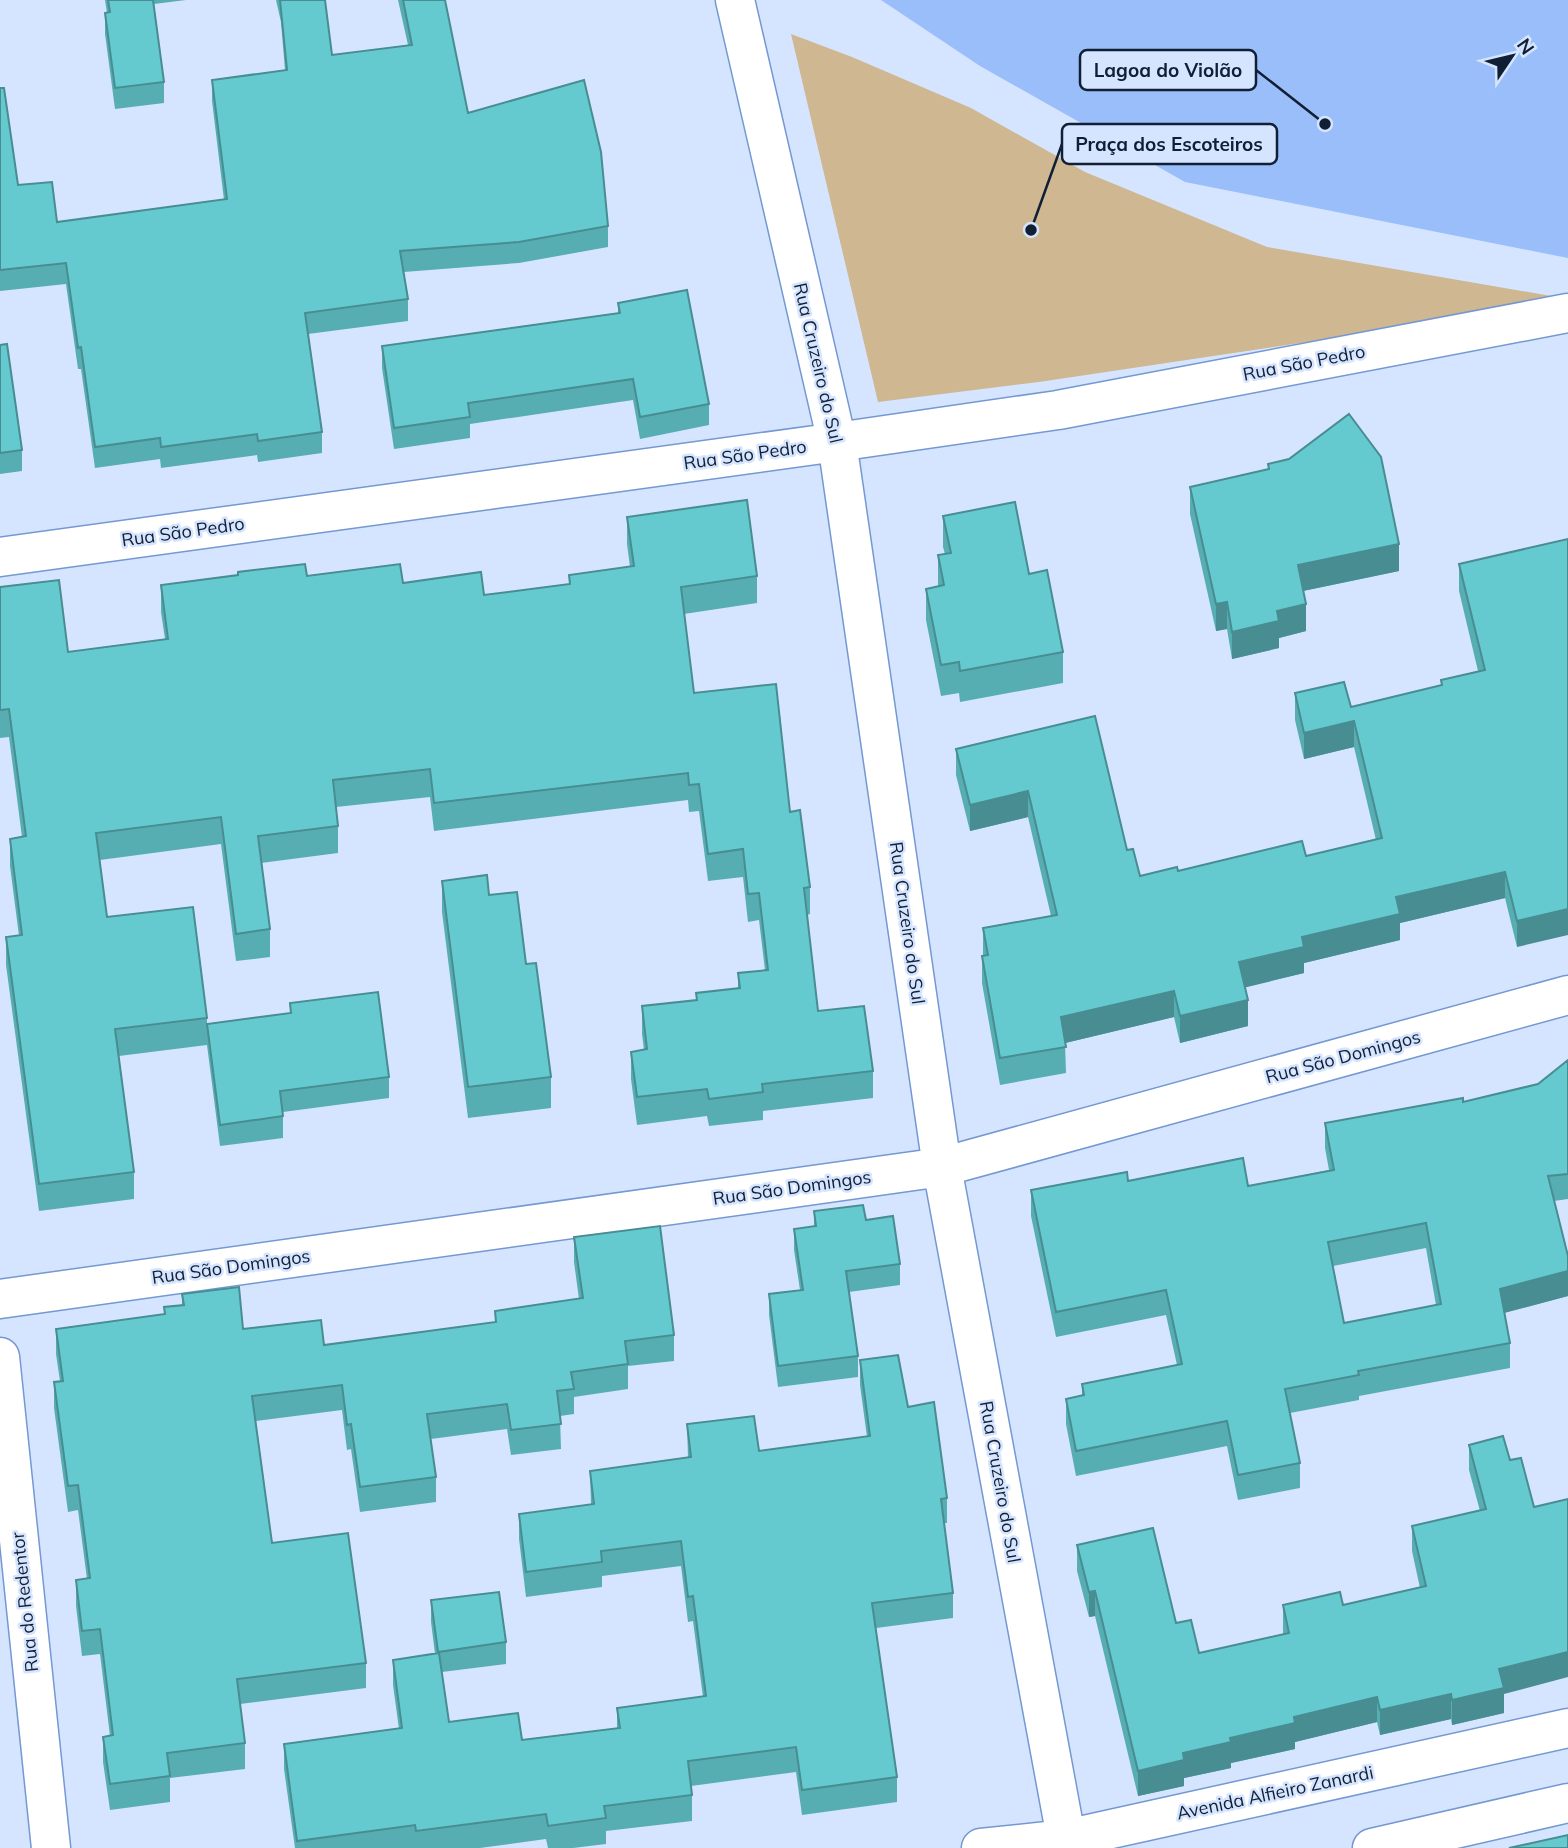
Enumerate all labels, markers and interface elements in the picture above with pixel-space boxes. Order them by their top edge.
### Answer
north arrow [1477,21,1547,91]
text: N [1512,33,1540,59]
callout: Lagoa do Violão [1080,50,1256,90]
text: Lagoa do Violão [1094,58,1242,82]
callout: Praça dos Escoteiros [1062,124,1277,164]
text: Praça dos Escoteiros [1075,132,1263,156]
street label: Rua Cruzeiro do Sul [789,280,848,445]
street label: Rua São Pedro [1241,339,1367,386]
street label: Rua São Pedro [682,434,808,475]
street label: Rua São Pedro [120,511,246,552]
street label: Rua Cruzeiro do Sul [885,840,930,1006]
street label: Rua São Domingos [1263,1025,1423,1088]
street label: Rua São Domingos [711,1165,873,1210]
street label: Rua São Domingos [150,1244,312,1289]
street label: Rua Cruzeiro do Sul [975,1399,1026,1565]
street label: Rua do Redentor [6,1531,43,1673]
street label: Avenida Alfieiro Zanardi [1174,1760,1375,1825]

